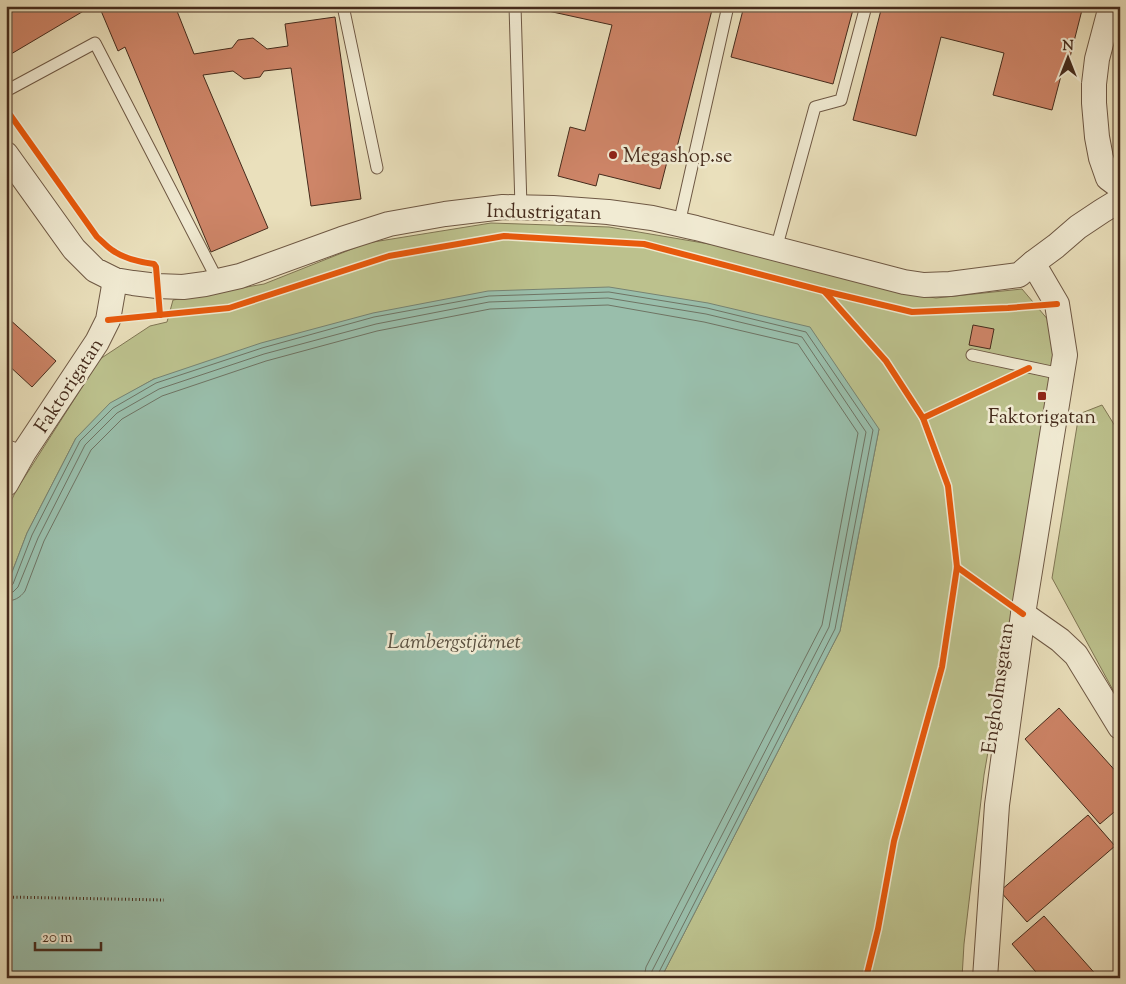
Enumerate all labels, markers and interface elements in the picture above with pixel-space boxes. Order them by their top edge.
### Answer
north arrow [1044,32,1094,82]
text: N [1062,37,1074,57]
place label: Megashop.se [623,143,732,172]
marker: Megashop.se [607,149,619,161]
street label: Industrigatan [486,198,602,229]
street label: Faktorigatan [28,333,112,440]
marker: Faktorigatan [1036,390,1048,402]
place label: Faktorigatan [988,404,1096,433]
street label: Engholmsgatan [976,621,1023,756]
water label: Lambergstjärnet [387,628,521,658]
scale bar [35,919,101,951]
text: 20 m [42,928,73,949]

